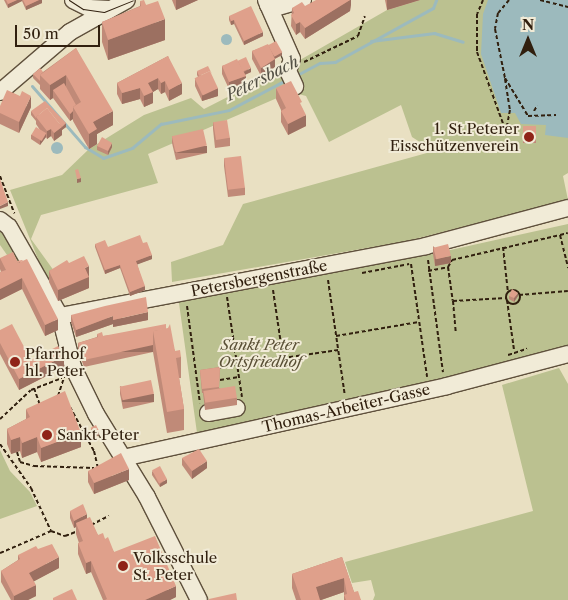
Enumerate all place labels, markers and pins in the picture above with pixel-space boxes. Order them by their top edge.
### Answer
place label: 1. St.Peterer Eisschützenverein [390,119,519,154]
marker: 1. St.Peterer Eisschützenverein [523,131,535,143]
place label: Pfarrhof hl. Peter [25,344,85,379]
marker: Pfarrhof hl. Peter [9,356,21,368]
place label: Sankt Peter [57,426,139,444]
marker: Sankt Peter [41,429,53,441]
place label: Volksschule St. Peter [133,548,217,583]
marker: Volksschule St. Peter [117,560,129,572]

